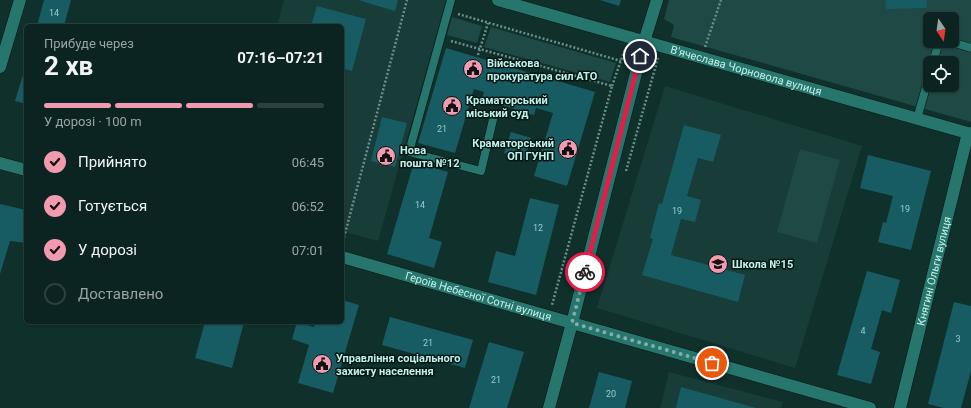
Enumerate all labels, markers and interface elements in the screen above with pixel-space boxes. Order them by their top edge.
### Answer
house number: 14 [49,8,59,18]
north arrow [923,12,959,48]
map controls [923,12,959,92]
text: Прибуде через [44,36,134,51]
pin [623,39,657,73]
street label: В'ячеслава Чорновола вулиця [669,43,823,98]
icon: home [629,45,651,67]
text: 07:16–07:21 [237,49,324,67]
text: 2 хв [44,51,93,81]
button: locate [923,56,959,92]
place label: Військова прокуратура сил АТО [487,57,598,83]
public building icon: Військова прокуратура сил АТО [462,58,484,80]
place label: Краматорський міський суд [466,94,548,120]
public building icon: Краматорський міський суд [441,95,463,117]
text: У дорозі · 100 m [44,114,142,129]
house number: 21 [437,124,447,134]
place label: Краматорський ОП ГУНП [472,137,554,163]
public building icon: Краматорський ОП ГУНП [557,138,579,160]
place label: Нова пошта №12 [400,144,459,170]
public building icon: Нова пошта №12 [375,145,397,167]
icon: check [44,151,66,173]
text: Прийнято [78,153,147,171]
text: 06:45 [292,155,324,170]
icon: check [44,195,66,217]
text: Готується [78,197,147,215]
text: 06:52 [292,199,324,214]
house number: 14 [415,200,425,210]
house number: 19 [900,204,910,214]
house number: 19 [672,206,682,216]
street label: Княгині Ольги вулиця [914,215,954,327]
house number: 12 [533,223,543,233]
icon: check [44,239,66,261]
text: У дорозі [78,241,137,259]
text: 07:01 [292,243,324,258]
courier [565,252,605,292]
school or university icon: Школа №15 [707,253,729,275]
place label: Школа №15 [732,258,793,271]
icon: bike [574,261,596,283]
street label: Героїв Небесної Сотні вулиця [404,269,553,323]
text: Доставлено [78,285,163,303]
house number: 4 [860,326,866,336]
house number: 3 [955,334,961,344]
house number: 21 [423,338,433,348]
pin [695,346,729,380]
place label: Управління соціального захисту населення [336,352,460,378]
icon: bag [701,352,723,374]
public building icon: Управління соціального захисту населення [311,353,333,375]
house number: 21 [491,375,501,385]
house number: 20 [606,389,616,399]

